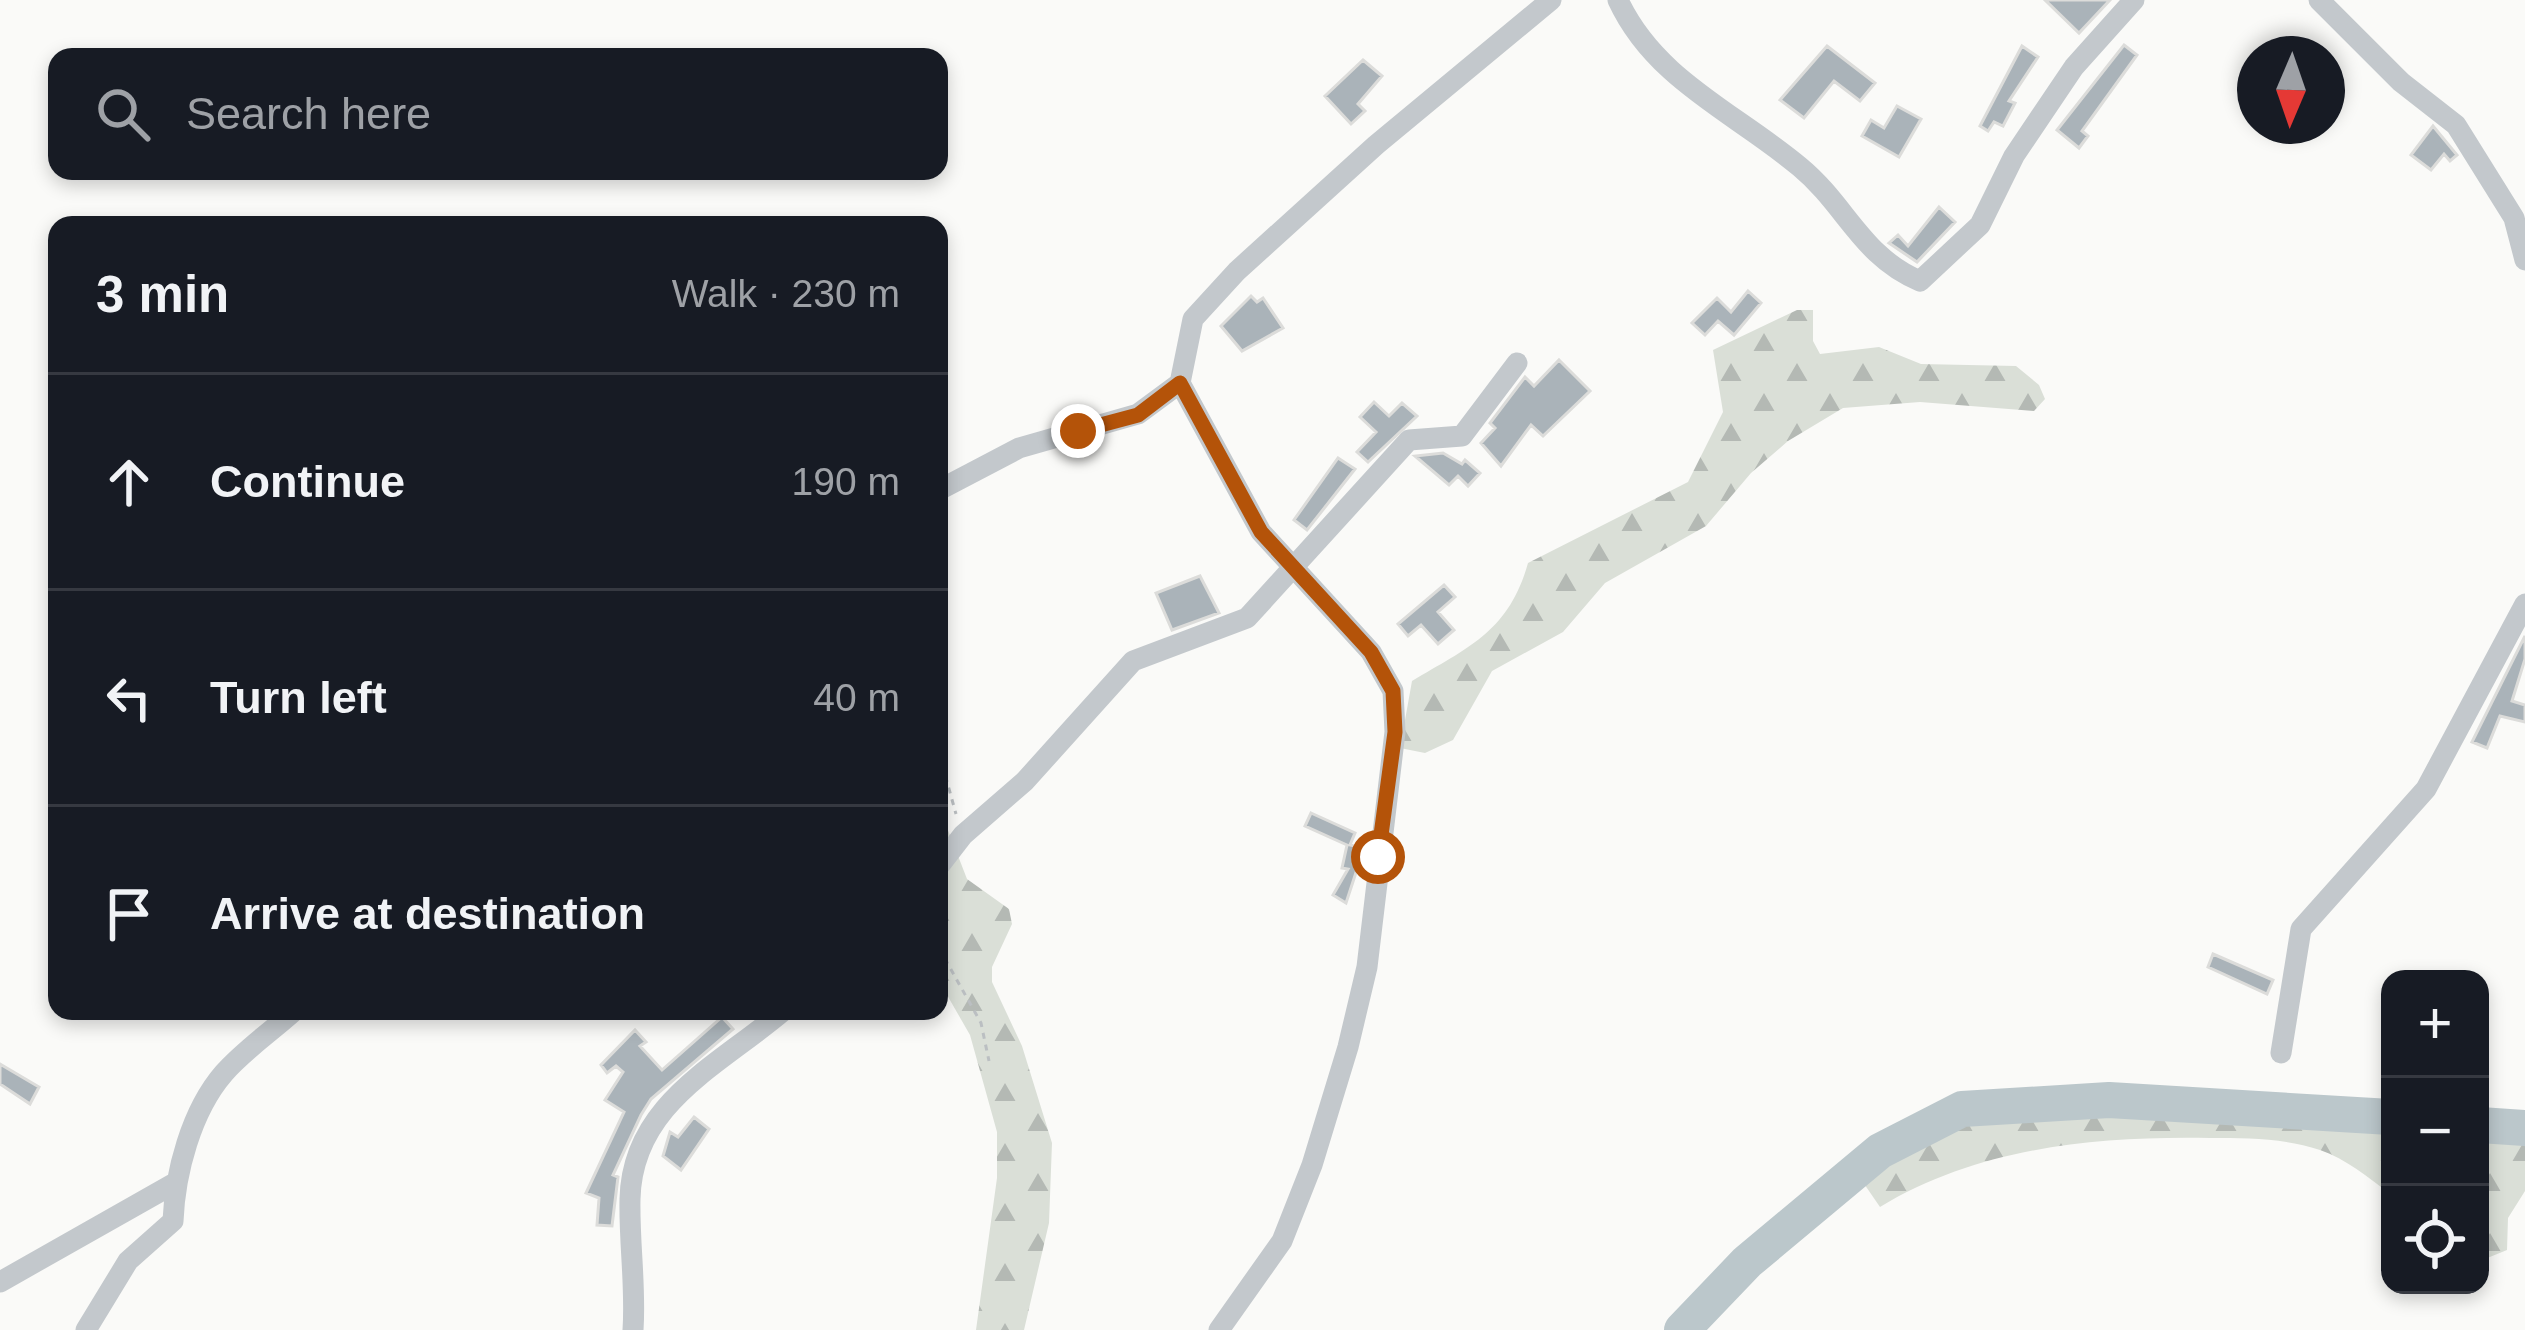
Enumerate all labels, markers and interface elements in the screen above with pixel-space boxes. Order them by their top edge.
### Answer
north arrow [2237,36,2345,144]
search box [48,48,948,180]
icon: search [90,81,156,147]
text: Search here [186,88,431,139]
text: 3 min [96,266,229,323]
text: Walk · 230 m [672,272,900,315]
route end [1051,404,1105,458]
icon: ahead [96,449,162,515]
text: Continue [210,456,405,507]
text: 190 m [792,460,900,503]
icon: left [96,665,162,731]
text: Turn left [210,672,387,723]
text: 40 m [813,676,900,719]
route start [1351,830,1405,884]
icon: arrive [96,881,162,947]
text: Arrive at destination [210,888,645,939]
map controls [2381,970,2489,1294]
button: + [2381,970,2489,1078]
button: − [2381,1078,2489,1186]
button: locate [2381,1186,2489,1294]

